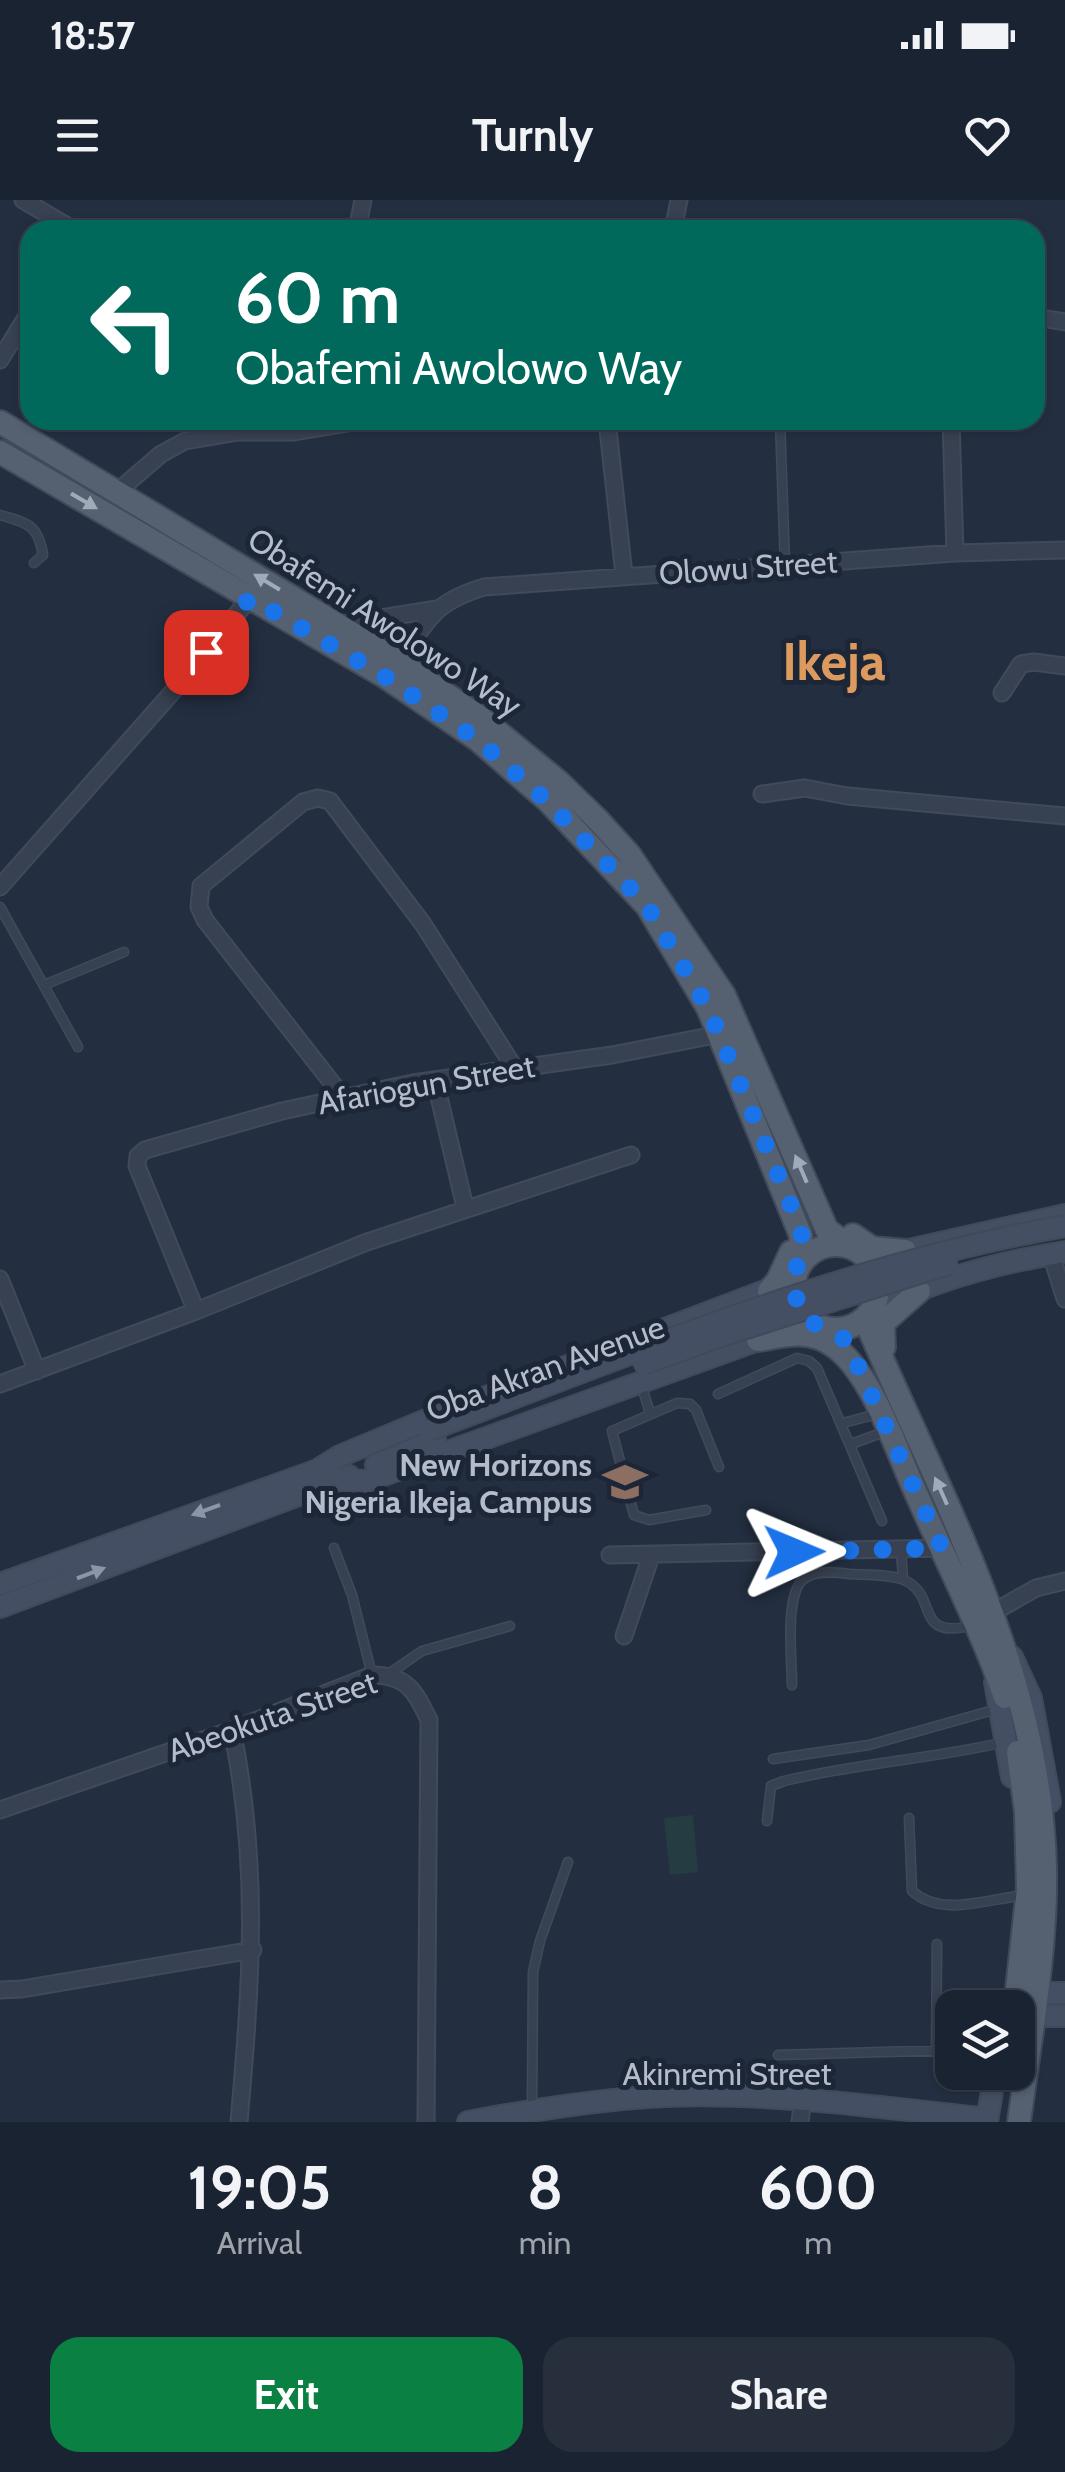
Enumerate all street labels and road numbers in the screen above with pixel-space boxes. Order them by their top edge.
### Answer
street label: Obafemi Awolowo Way [241,519,529,725]
street label: Olowu Street [658,541,839,593]
street label: Afariogun Street [315,1046,538,1122]
street label: Oba Akran Avenue [421,1307,669,1429]
street label: Abeokuta Street [163,1662,382,1770]
street label: Akinremi Street [622,2054,832,2093]

